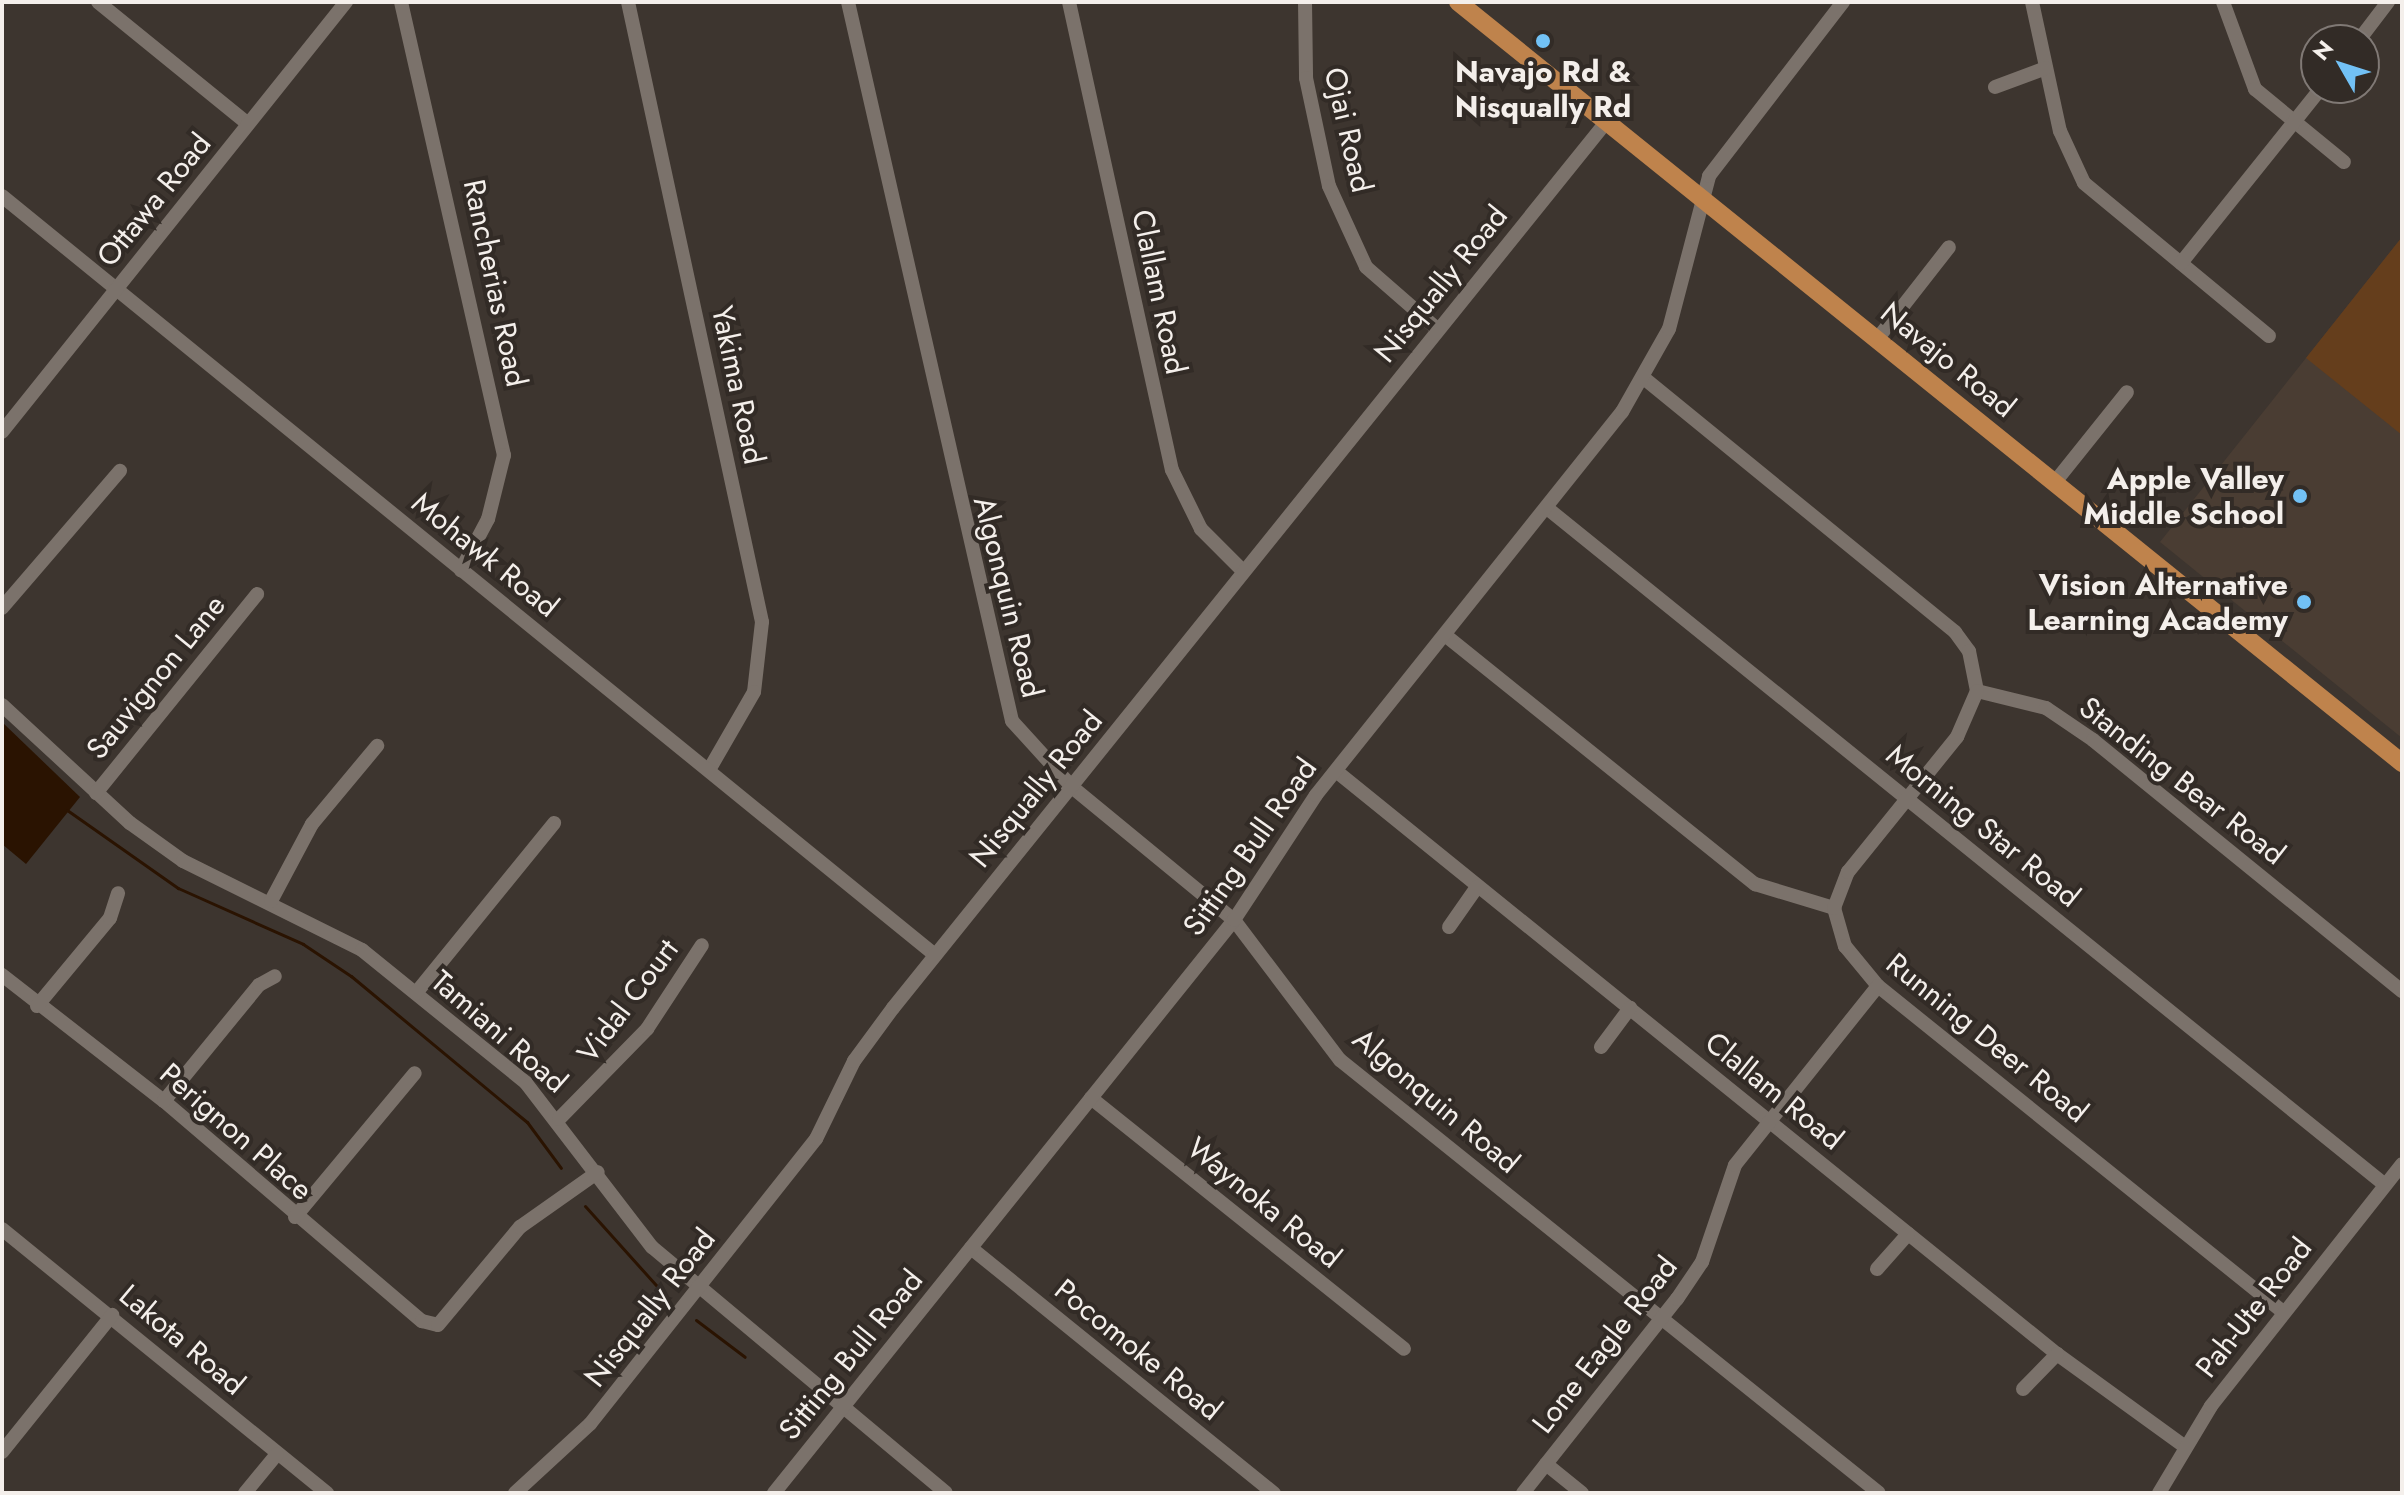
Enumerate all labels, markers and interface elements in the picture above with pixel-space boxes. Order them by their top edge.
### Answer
north arrow [2300,24,2380,104]
marker: Navajo Rd & Nisqually Rd [1534,32,1552,50]
text: N [2305,33,2341,67]
place label: Navajo Rd & Nisqually Rd [1455,54,1631,124]
street label: Ojai Road [1316,64,1380,196]
street label: Ottawa Road [89,126,219,274]
street label: Rancherias Road [455,176,535,390]
street label: Nisqually Road [1367,198,1515,370]
street label: Clallam Road [1124,206,1194,378]
street label: Navajo Road [1873,295,2023,425]
street label: Yakima Road [704,303,772,467]
place label: Apple Valley Middle School [2084,461,2284,532]
street label: Mohawk Road [404,485,566,625]
marker: Apple Valley Middle School [2291,487,2309,505]
street label: Algonquin Road [966,493,1050,701]
place label: Vision Alternative Learning Academy [2028,567,2288,638]
street label: Sauvignon Lane [79,588,233,766]
marker: Vision Alternative Learning Academy [2295,593,2313,611]
street label: Standing Bear Road [2072,689,2292,873]
street label: Nisqually Road [962,703,1110,875]
street label: Morning Star Road [1879,737,2087,915]
street label: Sitting Bull Road [1176,751,1324,943]
street label: Vidal Court [570,932,686,1070]
street label: Running Deer Road [1879,946,2095,1130]
street label: Tamiani Road [424,963,574,1101]
street label: Algonquin Road [1346,1021,1526,1181]
street label: Clallam Road [1698,1024,1850,1158]
street label: Perignon Place [152,1056,320,1208]
street label: Waynoka Road [1180,1130,1348,1276]
street label: Nisqually Road [577,1222,723,1394]
street label: Pah-Ute Road [2188,1231,2320,1385]
street label: Lone Eagle Road [1525,1250,1685,1440]
street label: Sitting Bull Road [771,1263,931,1447]
street label: Pocomoke Road [1047,1272,1229,1428]
street label: Lakota Road [112,1277,252,1403]

